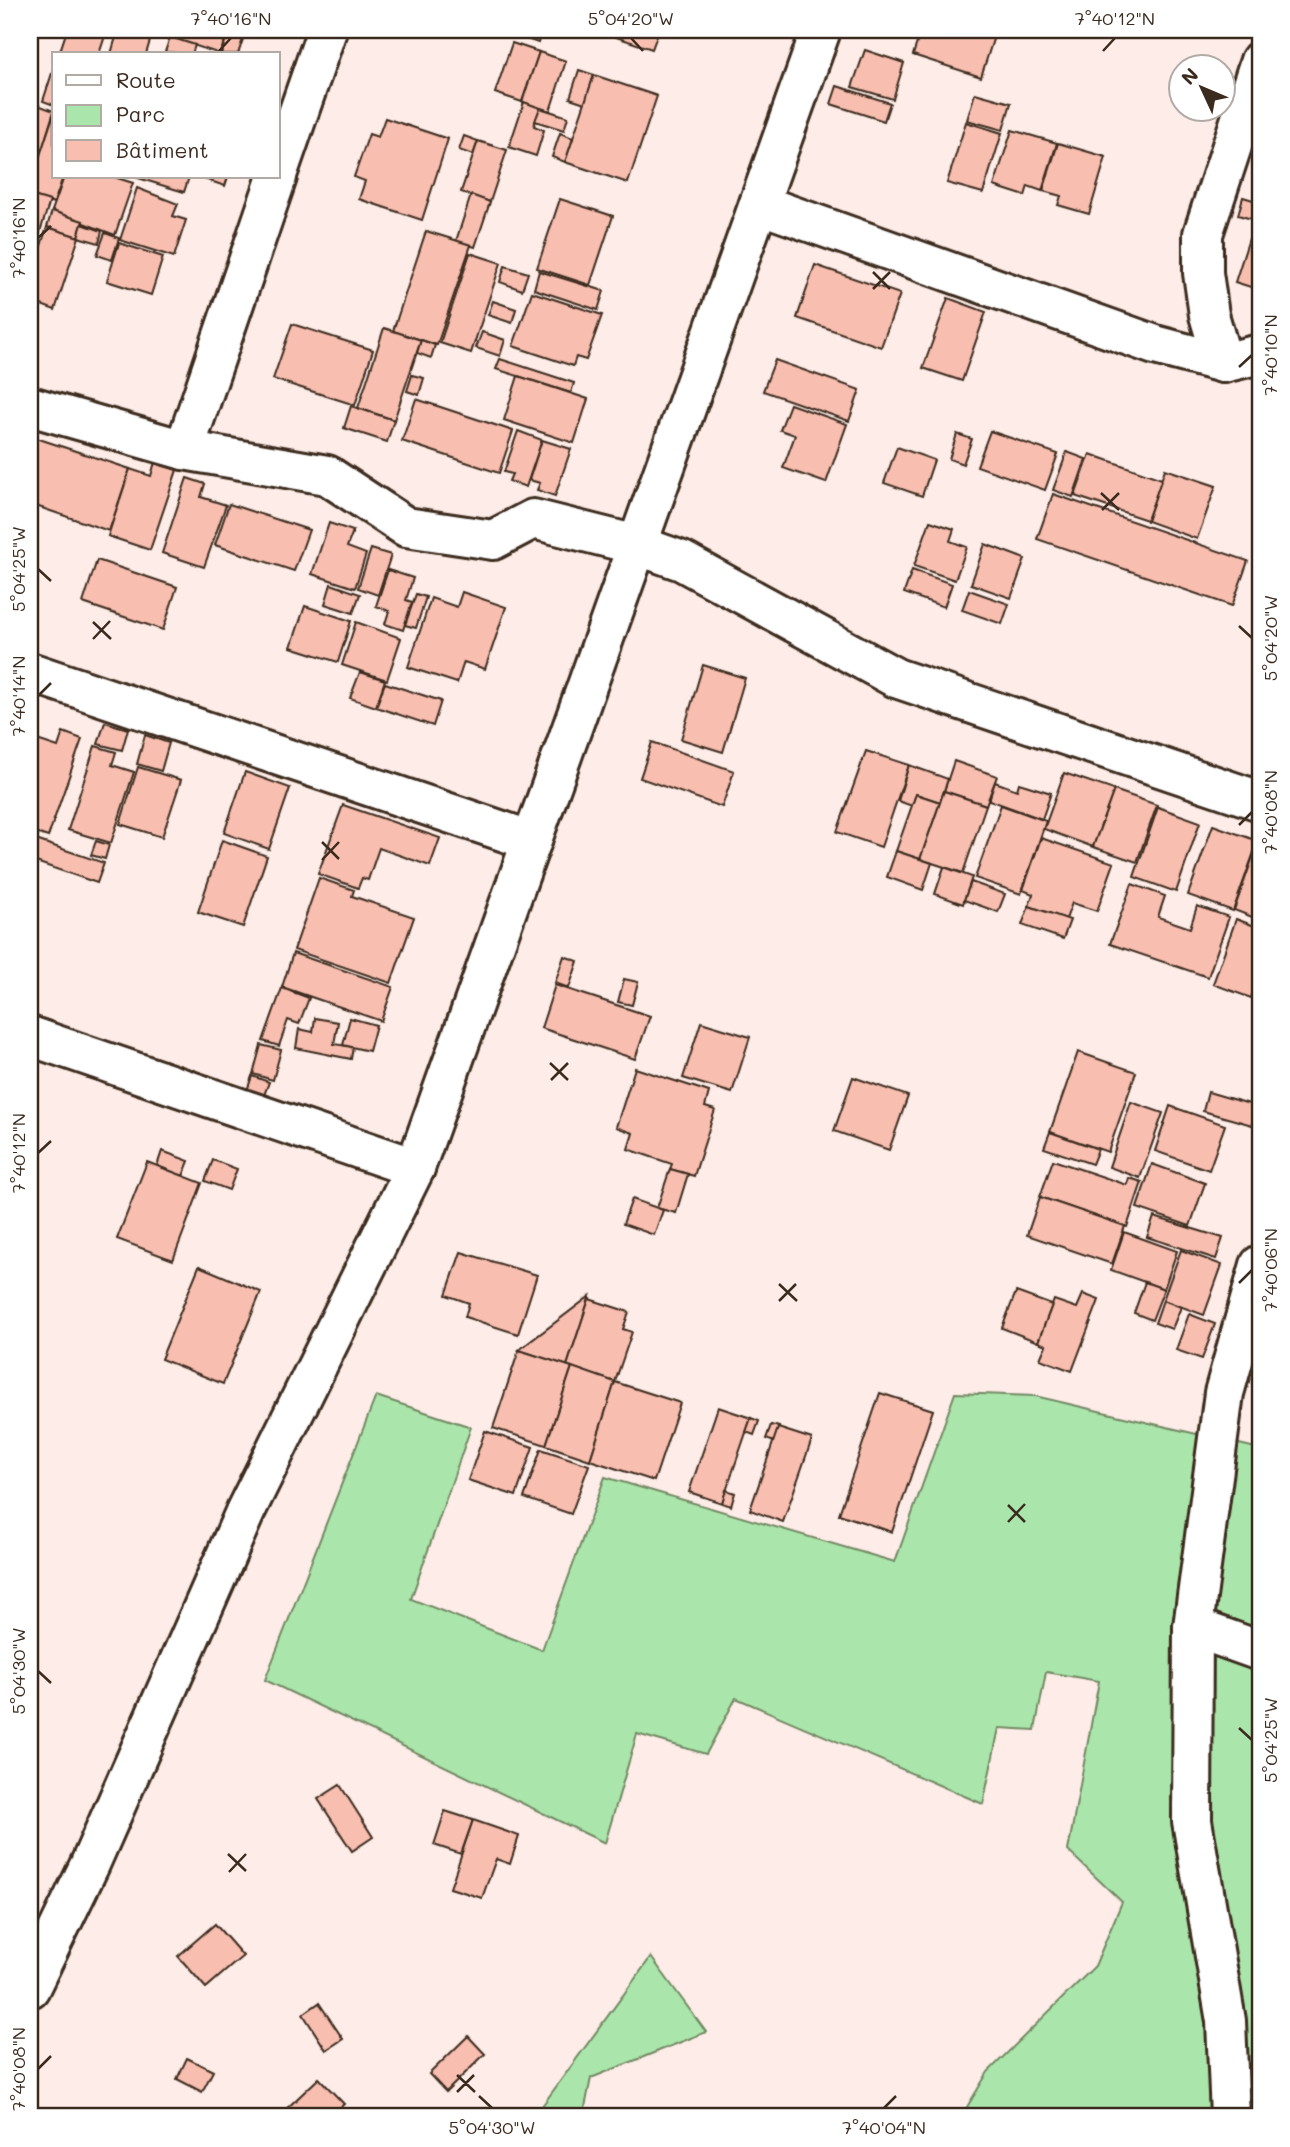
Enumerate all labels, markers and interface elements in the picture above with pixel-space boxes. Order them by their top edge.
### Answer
text: 7°40'16"N [190,6,272,30]
text: 5°04'20"W [588,6,674,30]
text: 7°40'12"N [1075,6,1155,30]
legend [52,52,280,178]
north arrow [1168,52,1238,122]
text: N [1175,62,1203,90]
text: Route [116,66,176,93]
text: Parc [116,100,165,127]
text: Bâtiment [116,136,208,163]
text: 7°40'16"N [6,197,30,279]
text: 7°40'10"N [1258,314,1282,396]
text: 5°04'25"W [6,526,30,612]
text: 5°04'20"W [1258,595,1282,681]
text: 7°40'14"N [6,656,30,736]
text: 7°40'08"N [1258,770,1282,854]
text: 7°40'12"N [6,1113,30,1193]
text: 7°40'06"N [1258,1228,1282,1312]
text: 5°04'30"W [6,1628,30,1714]
text: 5°04'25"W [1258,1697,1282,1783]
text: 7°40'08"N [6,2027,30,2111]
text: 5°04'30"W [449,2115,535,2139]
text: 7°40'04"N [842,2115,926,2139]

